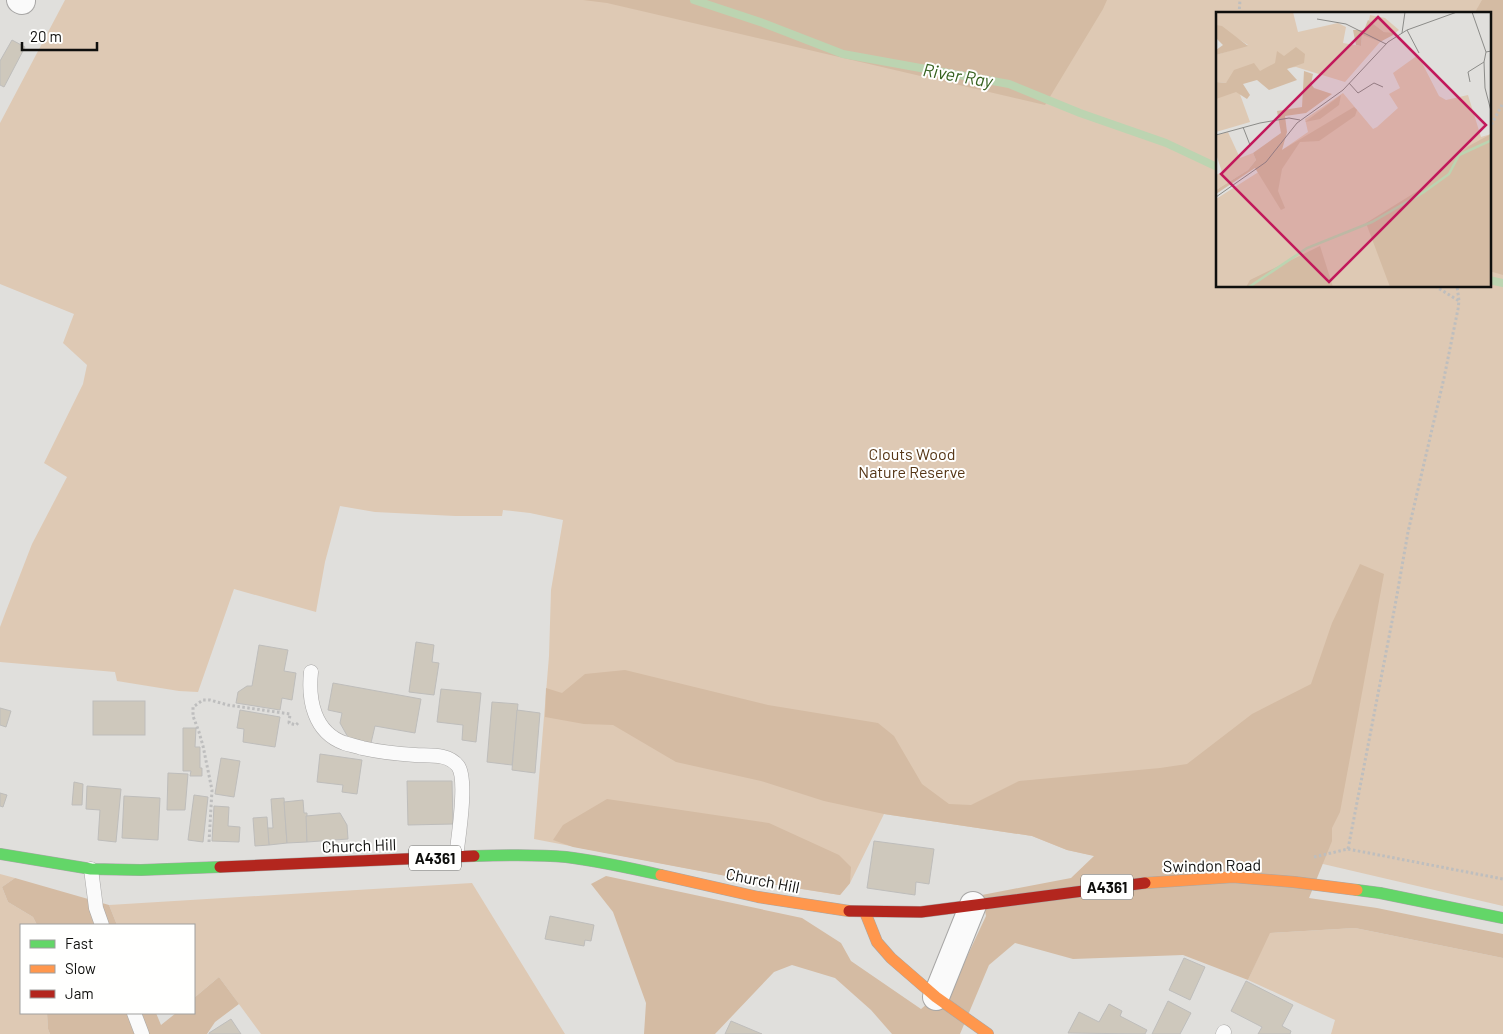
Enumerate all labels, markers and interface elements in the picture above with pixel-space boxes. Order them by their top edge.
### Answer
inset map [1216,12,1490,288]
scale bar [22,20,98,52]
text: 20 m [30,27,62,45]
water label: River Ray [921,58,996,92]
park label: Clouts Wood Nature Reserve [858,444,966,481]
street label: Church Hill [321,834,397,856]
road number: A4361 [409,846,461,870]
street label: Swindon Road [1163,855,1261,875]
street label: Church Hill [725,864,801,896]
road number: A4361 [1081,874,1133,900]
legend [20,924,195,1014]
text: Fast [65,934,93,952]
text: Slow [65,959,96,977]
text: Jam [65,984,94,1002]

